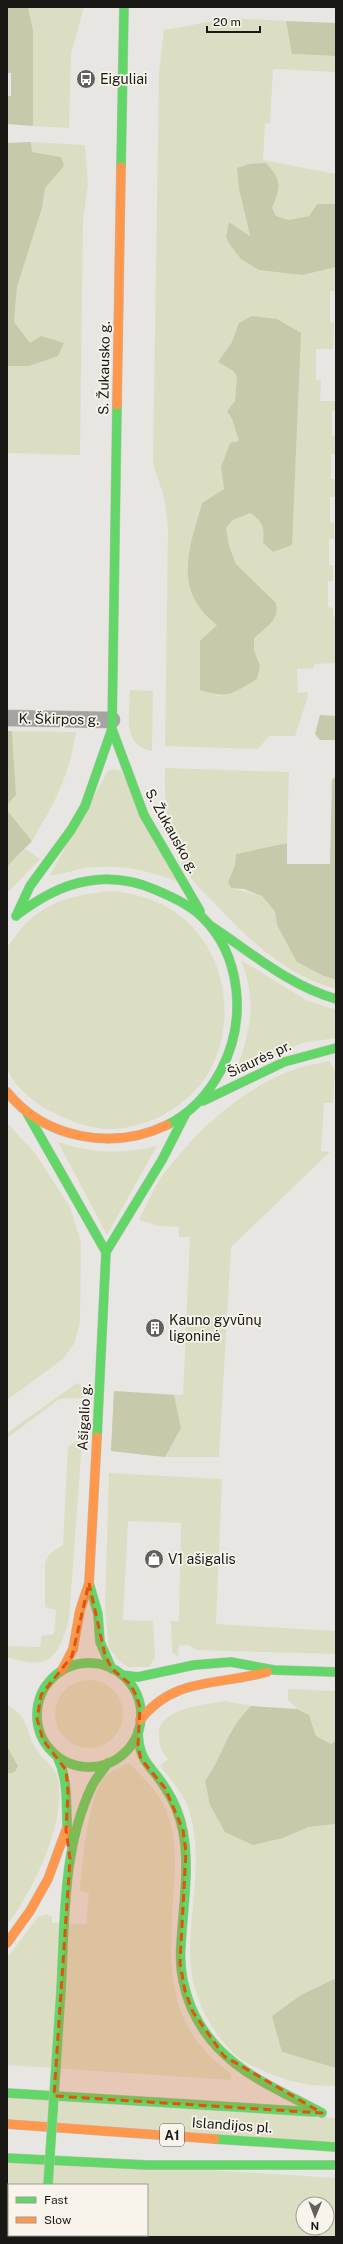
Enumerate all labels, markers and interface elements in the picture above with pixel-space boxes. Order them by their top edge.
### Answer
scale bar [207,8,260,34]
text: 20 m [213,15,241,29]
bus stop icon: Eiguliai [75,68,97,90]
place label: Eiguliai [100,71,148,87]
street label: S. Žukausko g. [94,321,113,415]
street label: K. Škirpos g. [18,709,100,728]
street label: S. Žukausko g. [142,786,203,876]
street label: Šiaurės pr. [224,1036,293,1081]
place label: Kauno gyvūnų ligoninė [169,1312,262,1344]
building icon: Kauno gyvūnų ligoninė [144,1317,166,1339]
street label: Ašigalio g. [74,1383,94,1451]
shop icon: V1 ašigalis [143,1548,165,1570]
place label: V1 ašigalis [168,1551,236,1567]
street label: Islandijos pl. [191,2114,273,2136]
road number: A1 [160,2124,184,2146]
legend [8,2184,148,2236]
text: Fast [44,2193,69,2207]
north arrow [295,2196,335,2236]
text: Slow [44,2213,72,2227]
text: N [310,2220,319,2232]

